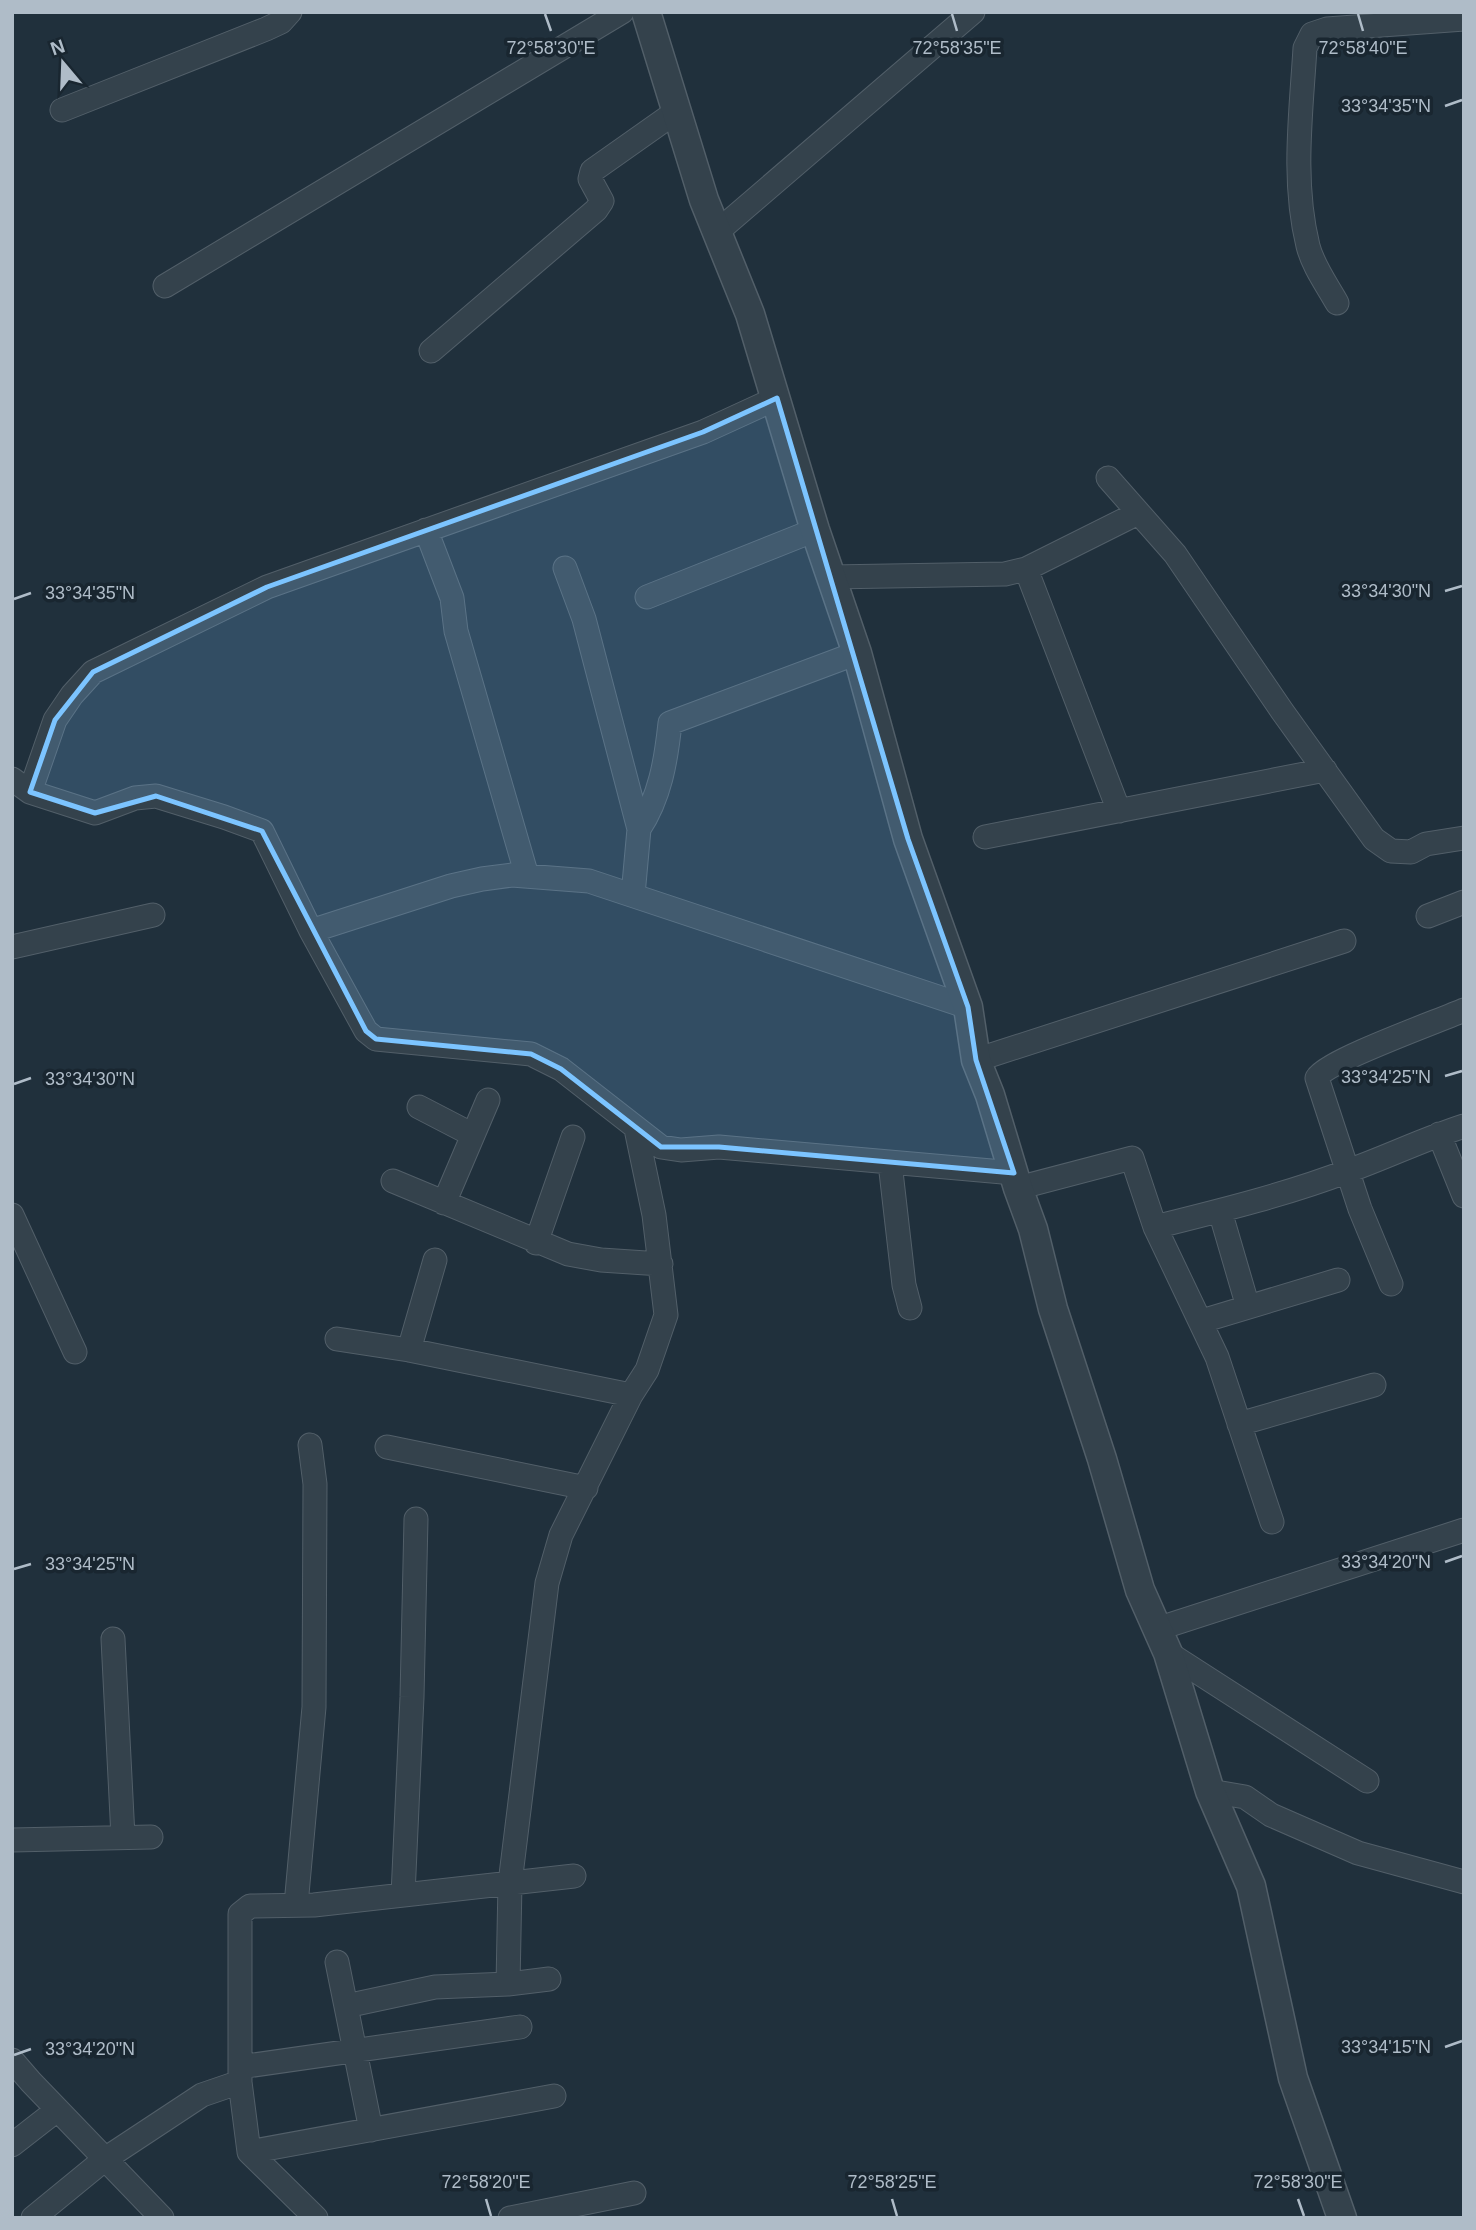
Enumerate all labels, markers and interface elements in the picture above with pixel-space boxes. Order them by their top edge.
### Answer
north arrow [28,28,98,98]
text: N [48,35,68,60]
text: 72°58'30"E [506,38,596,58]
text: 72°58'35"E [912,38,1002,58]
text: 72°58'40"E [1318,38,1408,58]
text: 33°34'35"N [1341,96,1431,116]
text: 33°34'30"N [1341,581,1431,601]
text: 33°34'35"N [45,583,135,603]
text: 33°34'25"N [1341,1067,1431,1087]
text: 33°34'30"N [45,1069,135,1089]
text: 33°34'20"N [1341,1552,1431,1572]
text: 33°34'25"N [45,1554,135,1574]
text: 33°34'15"N [1341,2037,1431,2057]
text: 33°34'20"N [45,2039,135,2059]
text: 72°58'20"E [441,2172,531,2192]
text: 72°58'25"E [847,2172,937,2192]
text: 72°58'30"E [1253,2172,1343,2192]

